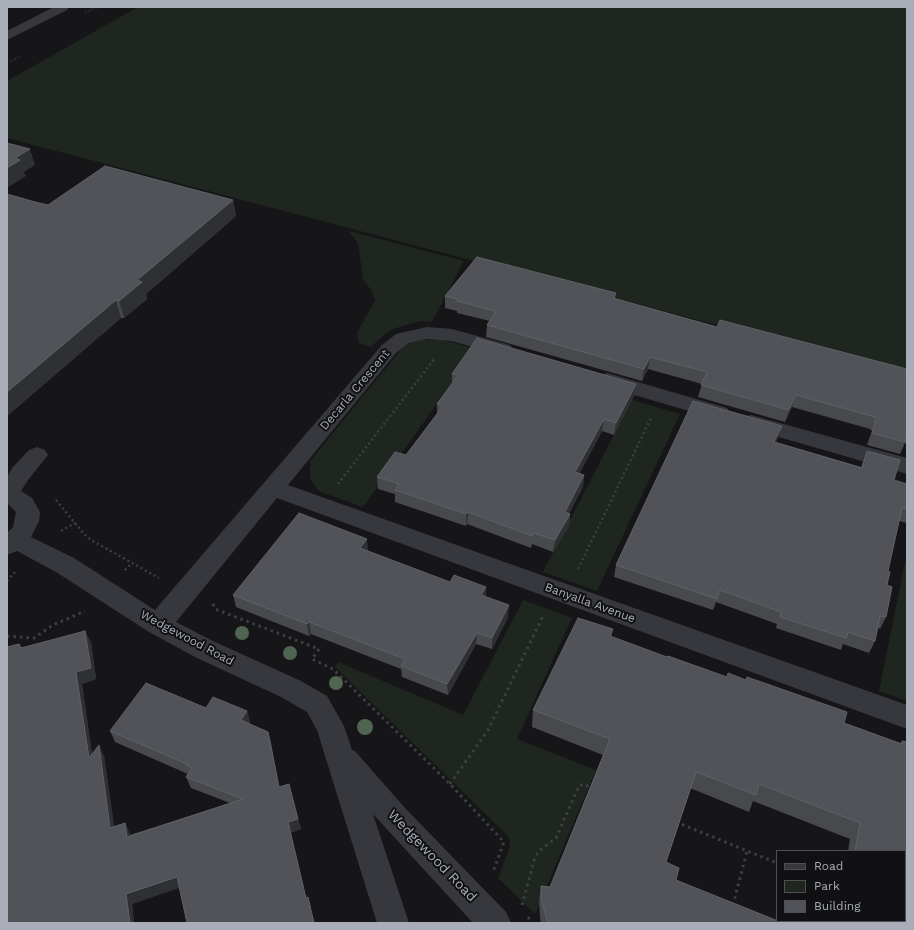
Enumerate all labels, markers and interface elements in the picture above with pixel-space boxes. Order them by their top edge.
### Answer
street label: Decarla Crescent [317,347,393,433]
street label: Banyalla Avenue [543,580,637,626]
street label: Wedgewood Road [138,607,236,669]
street label: Wedgewood Road [384,807,480,905]
legend [776,850,906,922]
text: Road [814,859,843,873]
text: Park [814,879,840,893]
text: Building [814,899,861,913]

